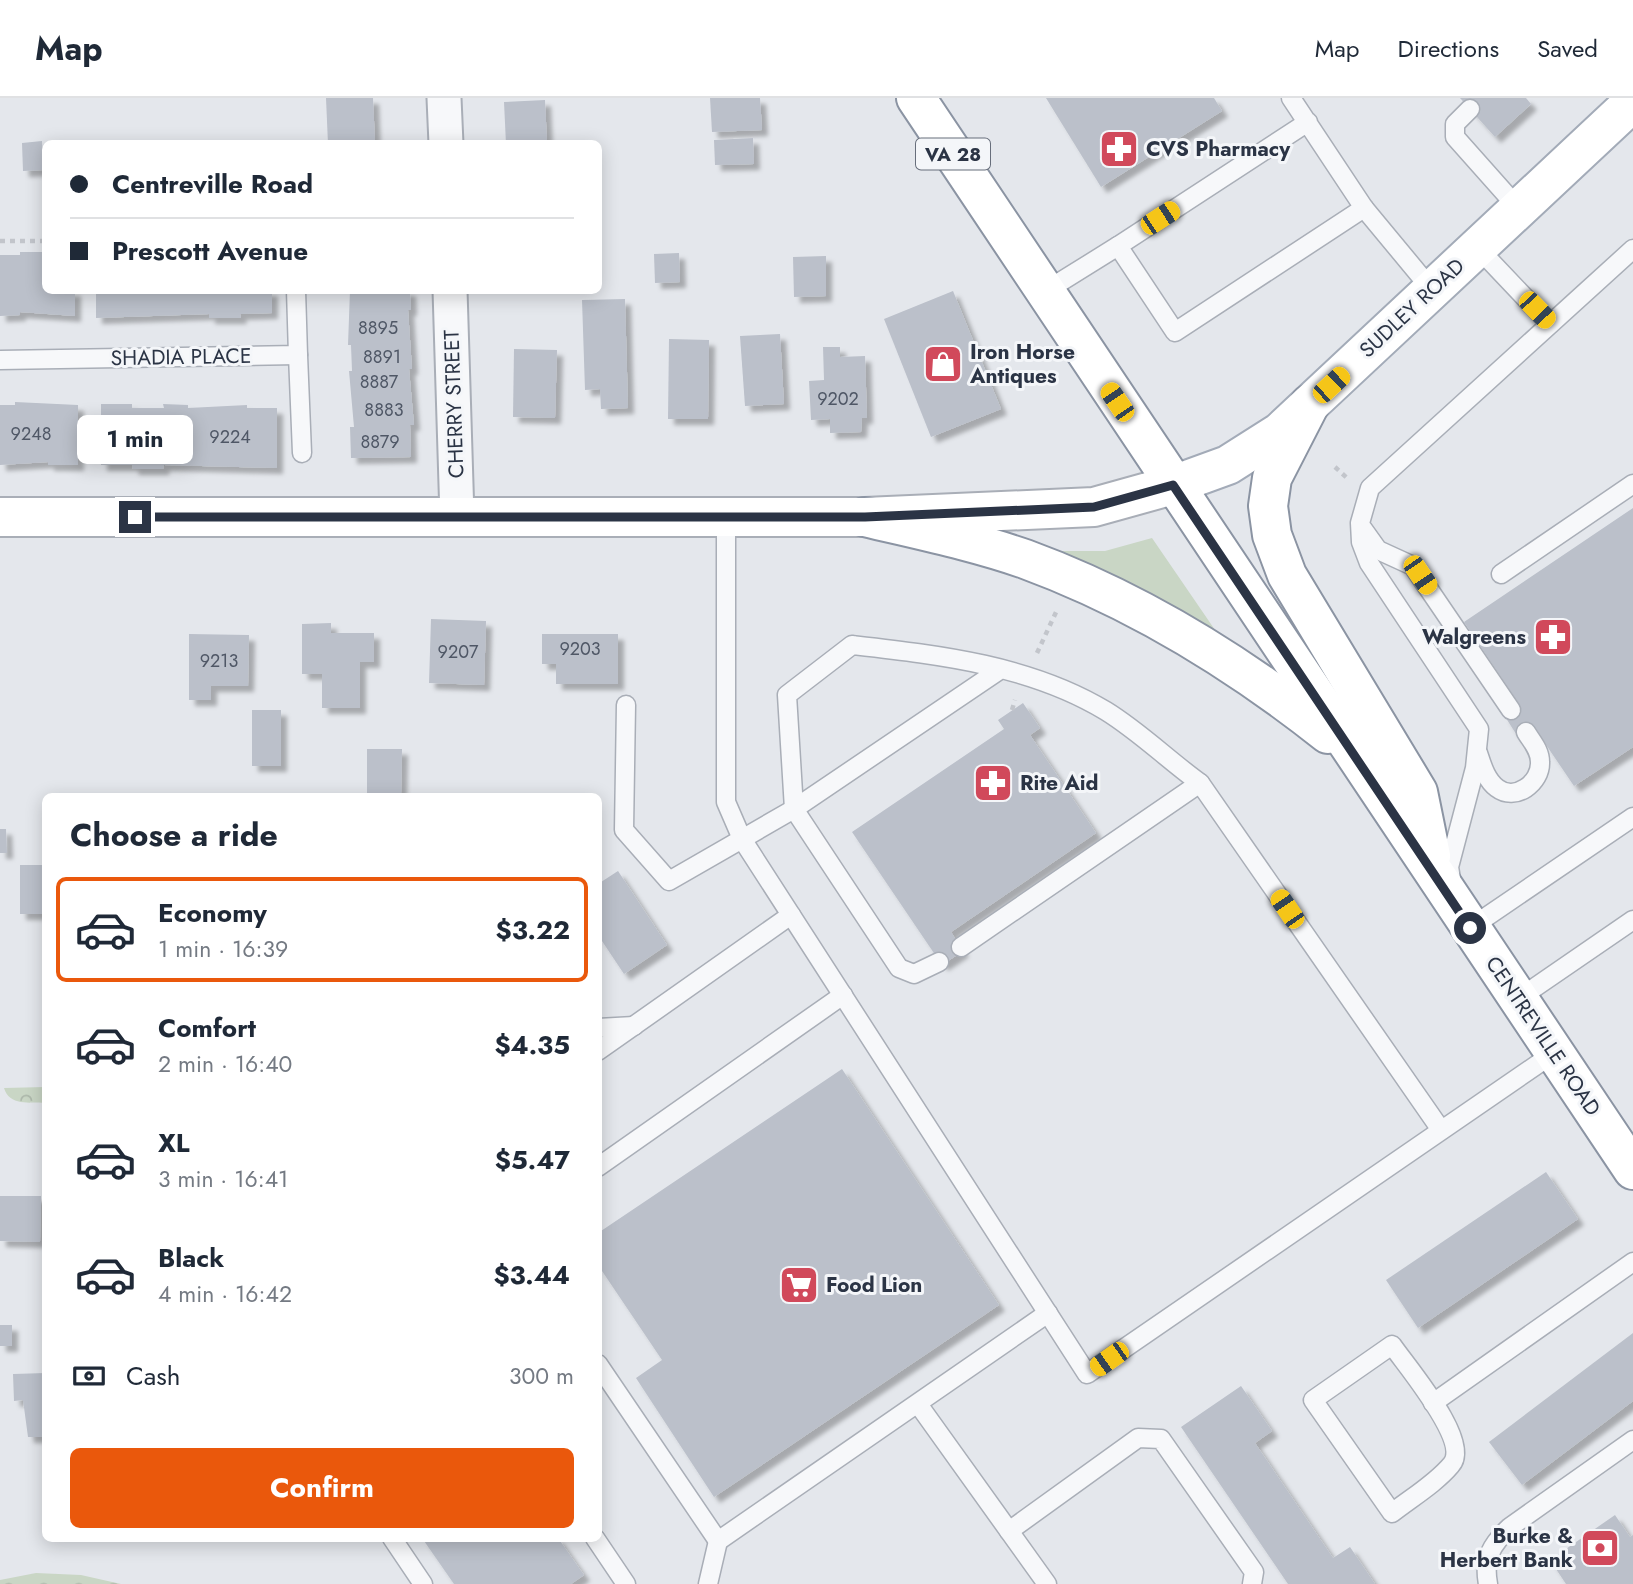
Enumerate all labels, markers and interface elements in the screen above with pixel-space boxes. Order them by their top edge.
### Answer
text: Map [35,25,103,72]
text: Map [1315,31,1360,66]
text: Directions [1398,31,1499,66]
text: Saved [1537,31,1598,66]
pharmacy icon: CVS Pharmacy [1098,128,1140,170]
place label: CVS Pharmacy [1146,134,1291,164]
road number: VA 28 [916,138,990,170]
text: Centreville Road [112,165,313,203]
car [1137,198,1184,238]
text: Prescott Avenue [112,232,308,270]
street label: SUDLEY ROAD [1353,251,1471,365]
car [1515,288,1560,332]
house number: 8895 [358,315,398,341]
street label: CHERRY STREET [436,329,472,479]
place label: Iron Horse Antiques [969,337,1075,391]
street label: SHADIA PLACE [110,341,252,373]
shop icon: Iron Horse Antiques [922,343,964,385]
house number: 8891 [363,344,401,370]
car [1309,363,1354,407]
house number: 8887 [360,369,399,395]
car [1097,379,1138,425]
house number: 9202 [817,386,859,412]
house number: 8883 [364,397,404,423]
callout: 1 min [77,416,193,464]
house number: 9248 [11,421,51,447]
text: 1 min [106,422,164,456]
house number: 9224 [209,424,251,450]
house number: 8879 [360,429,400,455]
route end [119,501,151,533]
car [1400,552,1441,598]
pharmacy icon: Walgreens [1532,616,1574,658]
place label: Walgreens [1422,622,1526,652]
house number: 9203 [559,636,601,662]
house number: 9207 [438,639,479,665]
house number: 9213 [200,648,238,674]
pharmacy icon: Rite Aid [972,762,1014,804]
place label: Rite Aid [1020,768,1099,798]
text: Choose a ride [70,812,278,858]
car [1267,886,1308,932]
text: Economy [158,894,267,932]
icon: car [74,898,137,961]
text: $3.22 [496,911,570,949]
route start [1454,912,1486,944]
text: 1 min · 16:39 [158,932,288,966]
street label: CENTREVILLE ROAD [1478,950,1608,1122]
text: Comfort [158,1009,256,1047]
icon: car [74,1013,137,1076]
text: $4.35 [494,1026,570,1064]
text: 2 min · 16:40 [158,1047,292,1081]
text: XL [158,1124,190,1162]
icon: car [74,1128,137,1191]
text: $5.47 [495,1141,570,1179]
text: 3 min · 16:41 [158,1162,288,1196]
text: Black [158,1239,224,1277]
icon: car [74,1243,137,1306]
text: $3.44 [493,1256,570,1294]
supermarket icon: Food Lion [778,1264,820,1306]
place label: Food Lion [826,1270,922,1300]
text: 4 min · 16:42 [158,1277,292,1311]
car [1086,1338,1133,1380]
icon: cash [70,1357,108,1395]
text: Cash [126,1357,180,1395]
text: 300 m [509,1359,574,1393]
button: Confirm [70,1448,574,1528]
place label: Burke & Herbert Bank [1440,1521,1573,1575]
bank icon: Burke & Herbert Bank [1579,1527,1621,1569]

